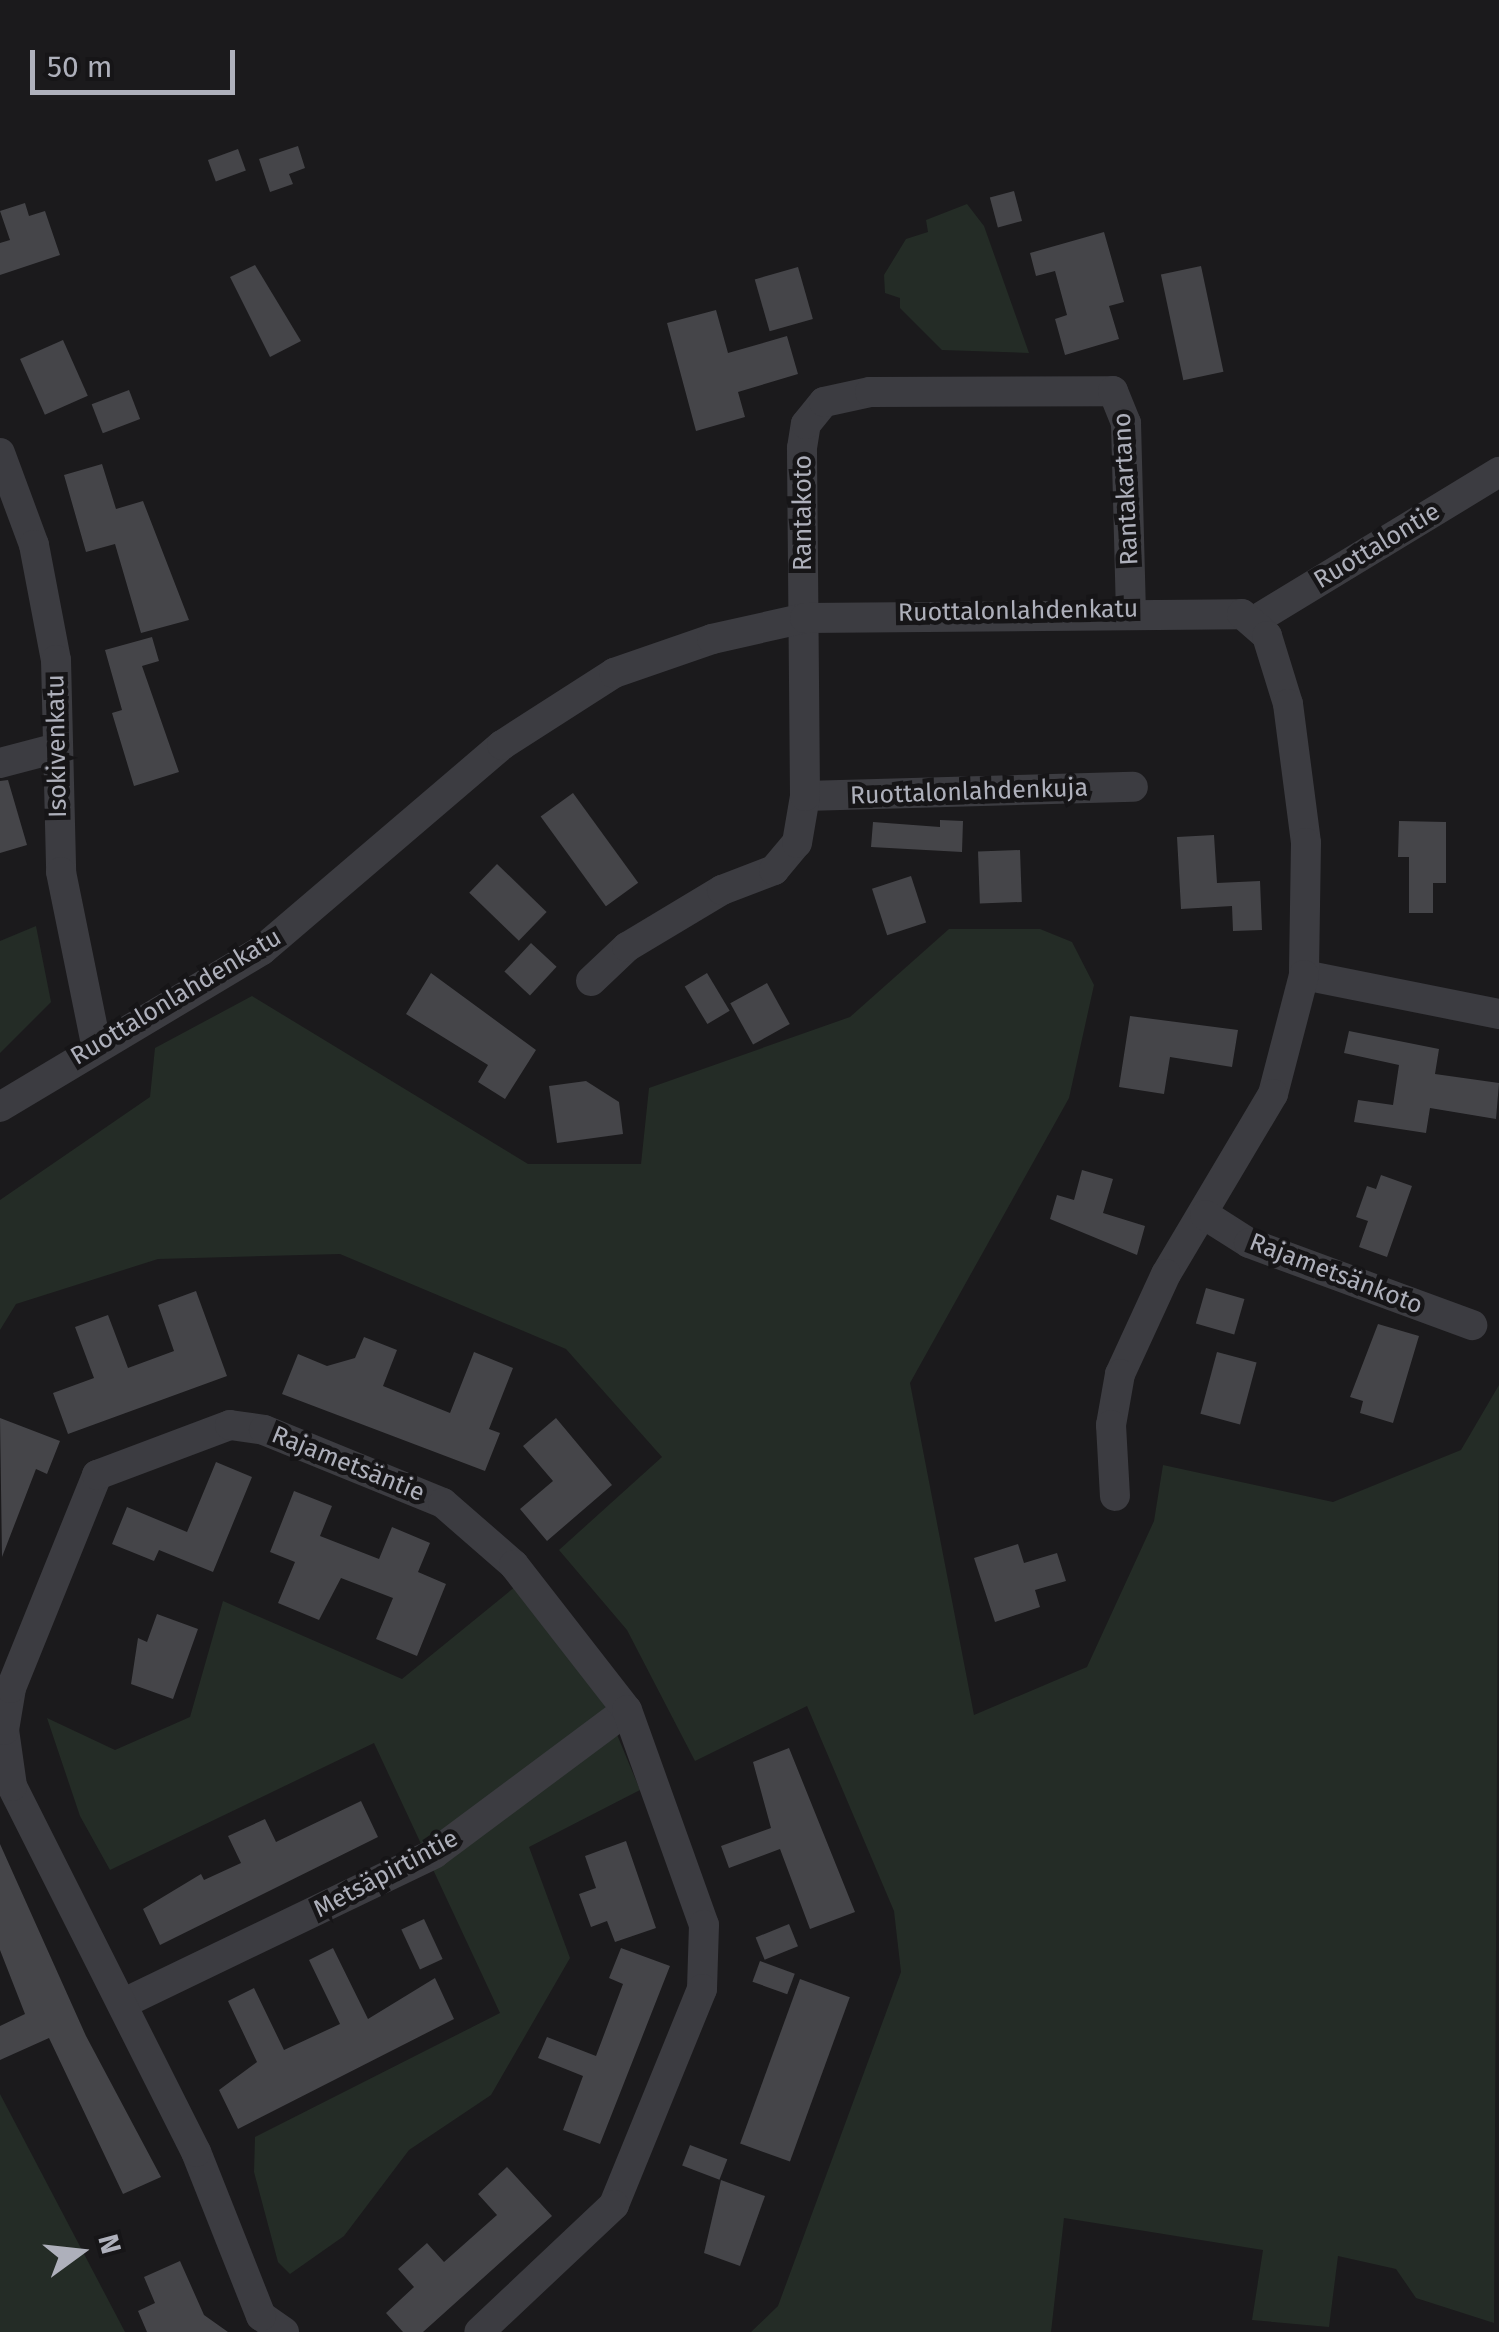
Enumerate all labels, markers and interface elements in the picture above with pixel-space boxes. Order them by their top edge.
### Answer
scale bar [35,30,240,92]
text: 50 m [47,49,112,85]
street label: Rantakartano [1107,412,1145,566]
street label: Rantakoto [788,455,818,571]
street label: Ruottalontie [1309,497,1445,595]
street label: Ruottalonlahdenkatu [898,594,1138,628]
street label: Isokivenkatu [41,674,73,818]
street label: Ruottalonlahdenkuja [849,773,1089,811]
street label: Ruottalonlahdenkatu [65,922,287,1072]
street label: Rajametsänkoto [1245,1227,1427,1321]
street label: Rajametsäntie [267,1420,429,1508]
street label: Metsäpirtintie [309,1823,463,1925]
north arrow [30,2202,130,2302]
text: N [91,2231,128,2257]

